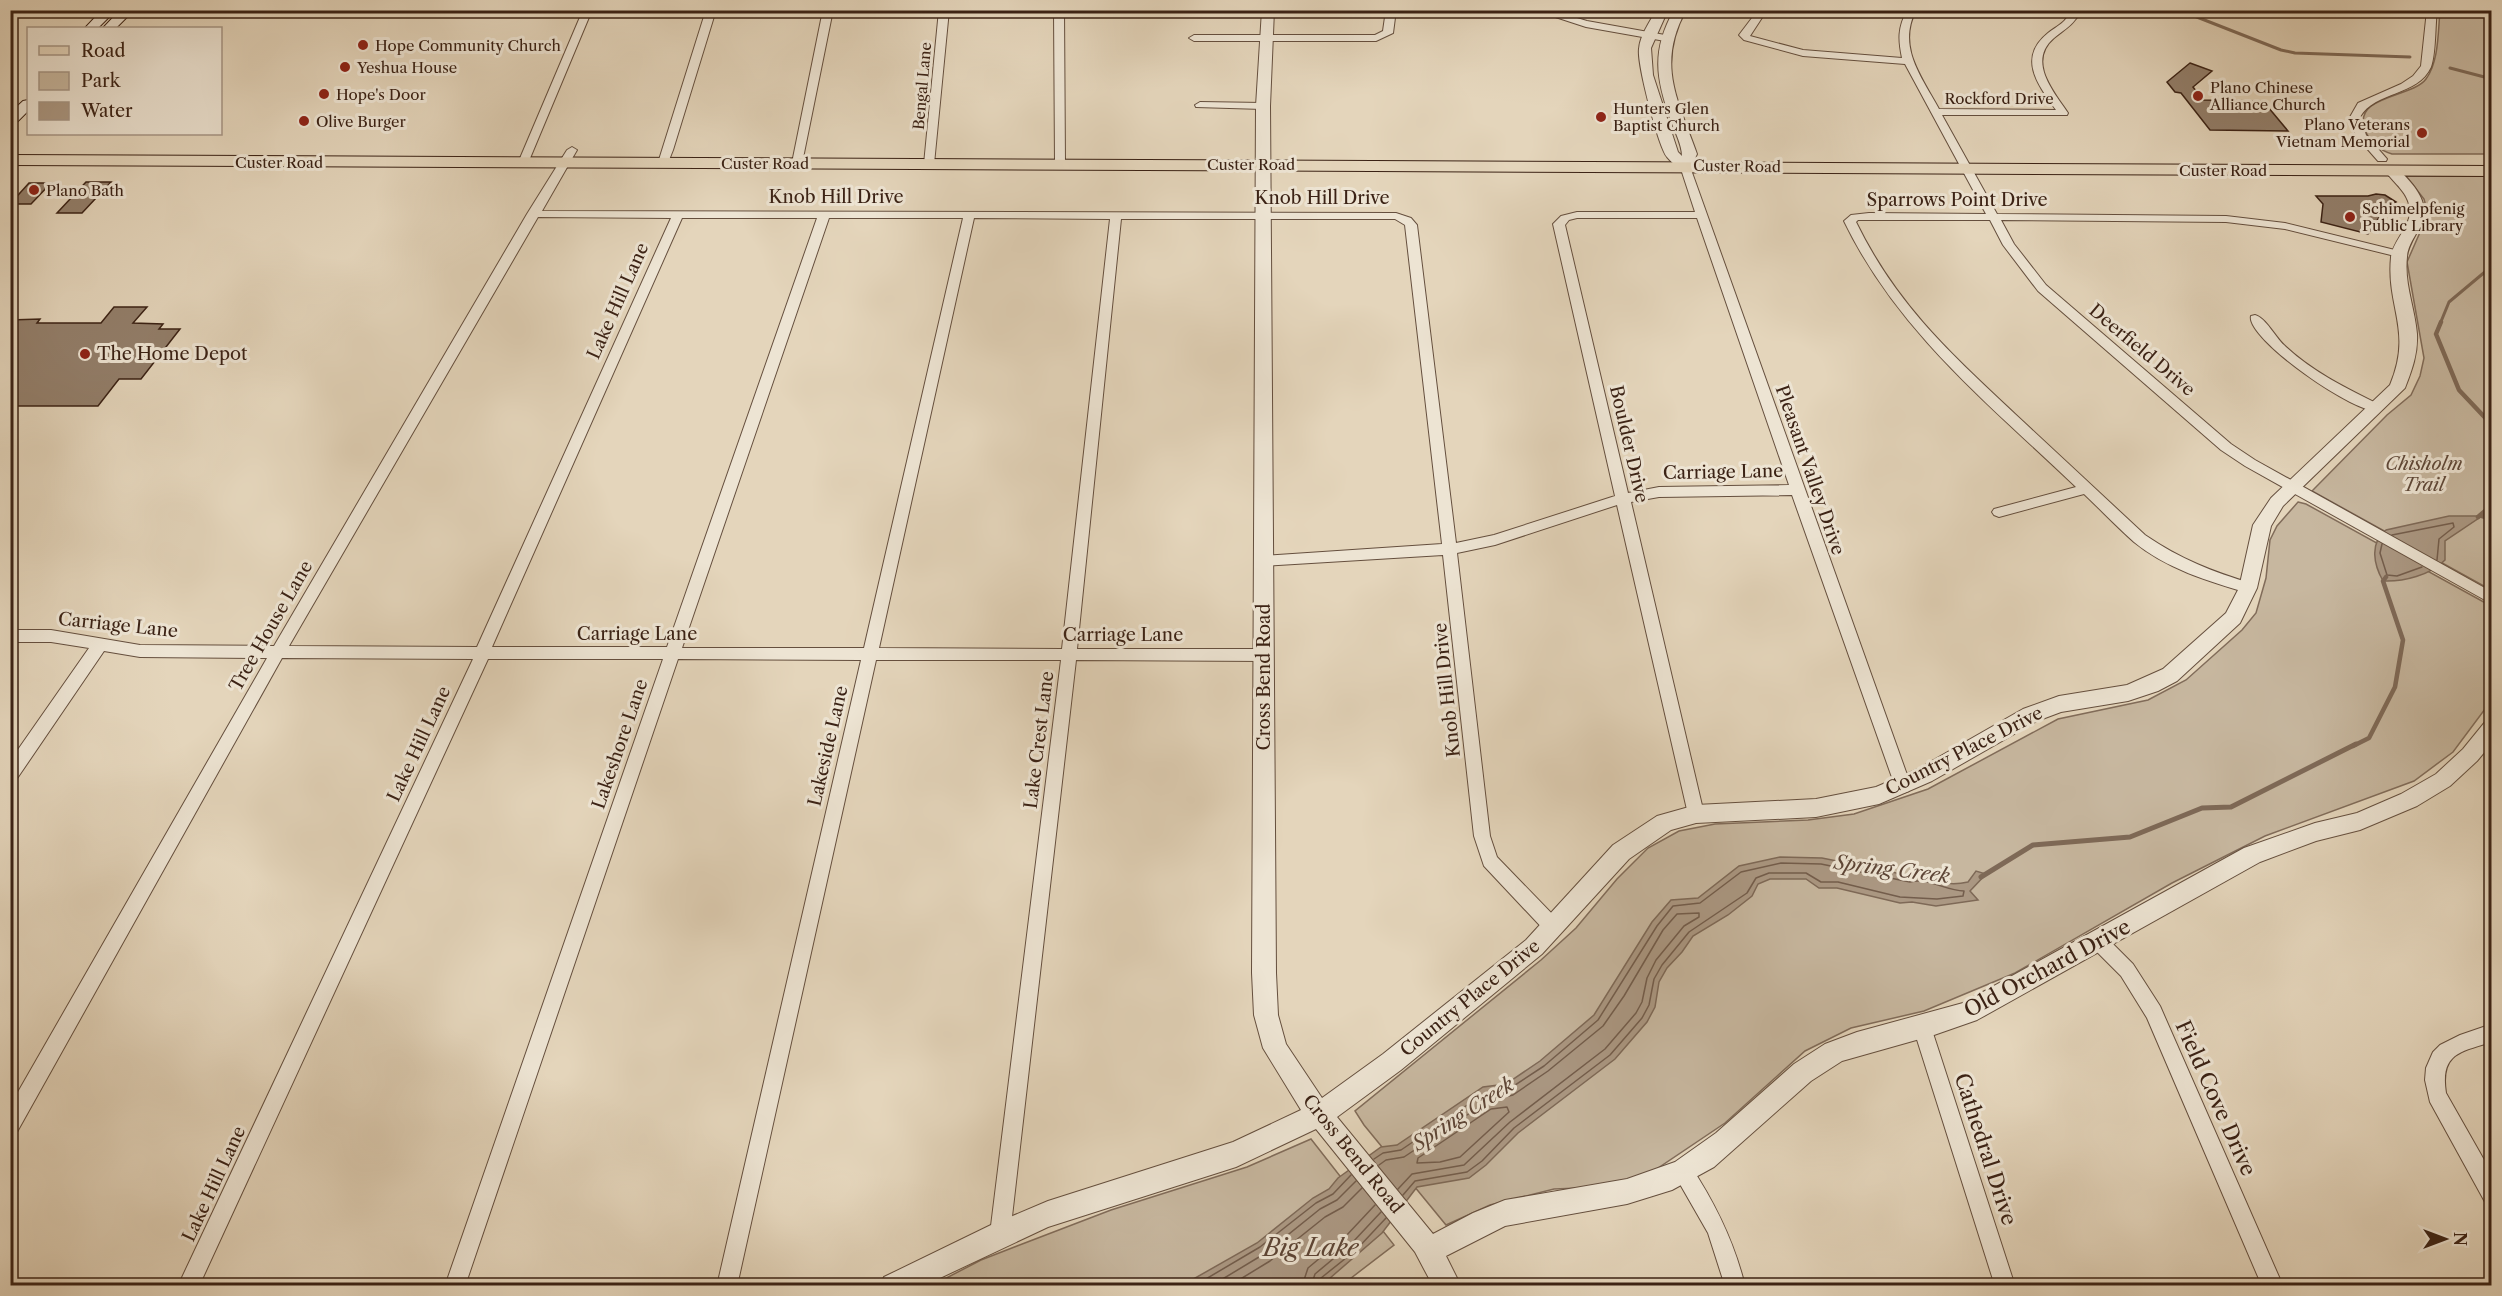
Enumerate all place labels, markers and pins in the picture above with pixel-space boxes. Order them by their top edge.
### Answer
place label: Hope Community Church [375,36,562,55]
marker: Hope Community Church [356,38,370,52]
place label: Yeshua House [356,58,457,77]
marker: Yeshua House [338,60,352,74]
place label: Plano Chinese Alliance Church [2209,78,2326,114]
place label: Hope's Door [336,85,426,104]
marker: Hope's Door [317,87,331,101]
marker: Plano Chinese Alliance Church [2191,89,2205,103]
place label: Hunters Glen Baptist Church [1613,99,1720,135]
marker: Hunters Glen Baptist Church [1594,110,1608,124]
place label: Olive Burger [316,112,407,131]
marker: Olive Burger [297,114,311,128]
place label: Plano Veterans Vietnam Memorial [2275,115,2411,151]
marker: Plano Veterans Vietnam Memorial [2415,126,2429,140]
place label: Plano Bath [46,181,125,200]
marker: Plano Bath [27,183,41,197]
place label: Schimelpfenig Public Library [2362,199,2464,235]
marker: Schimelpfenig Public Library [2343,210,2357,224]
place label: The Home Depot [97,343,248,365]
marker: The Home Depot [78,347,92,361]

